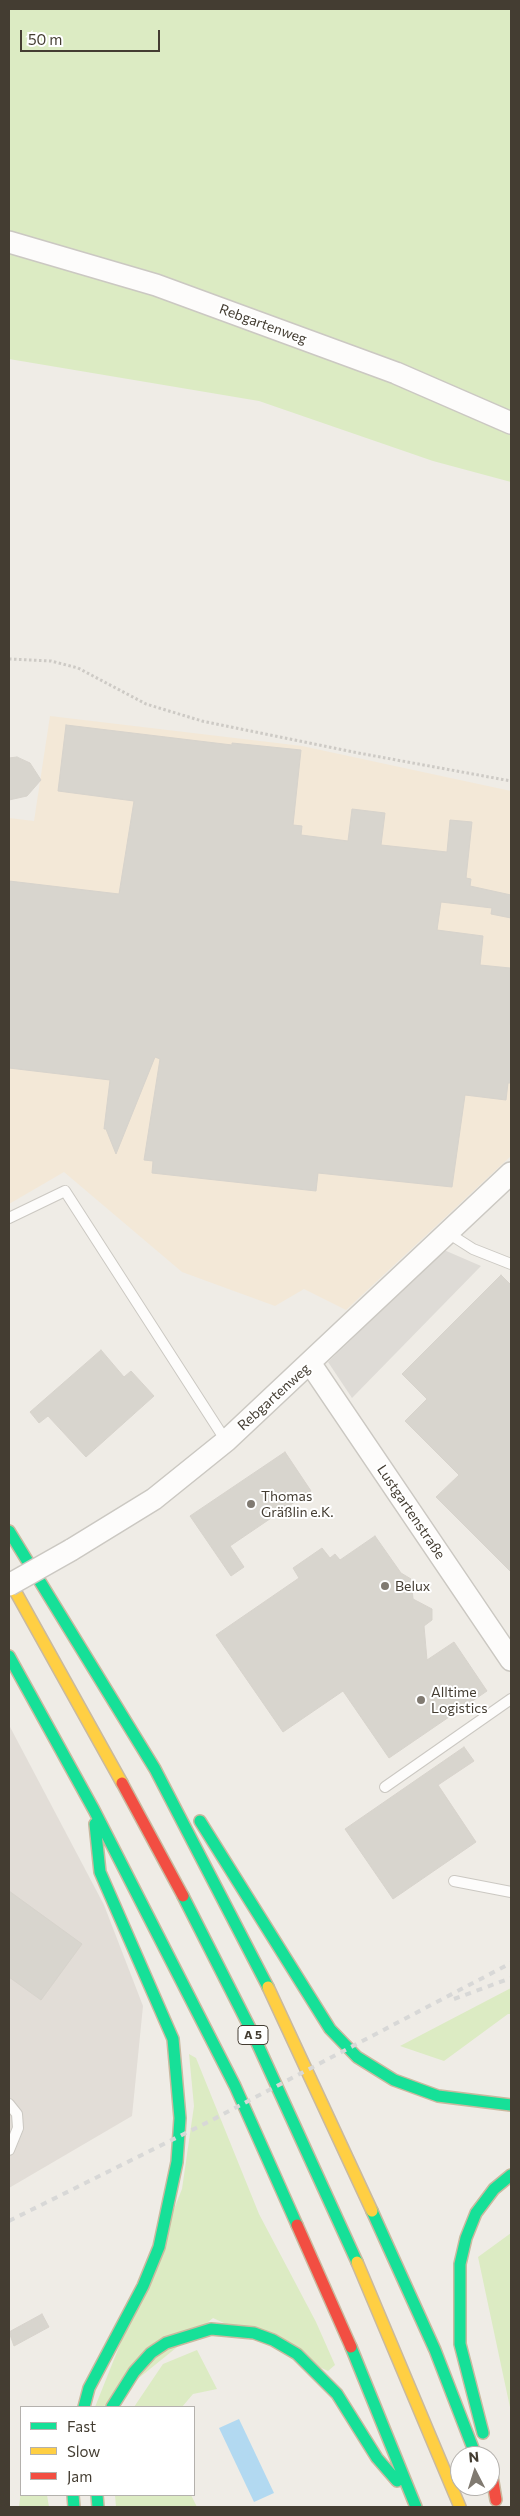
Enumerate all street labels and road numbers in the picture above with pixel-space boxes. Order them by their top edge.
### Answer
street label: Rebgartenweg [217,300,309,348]
street label: Rebgartenweg [234,1360,314,1434]
street label: Lustgartenstraße [373,1462,449,1562]
road number: A 5 [238,2026,268,2044]

